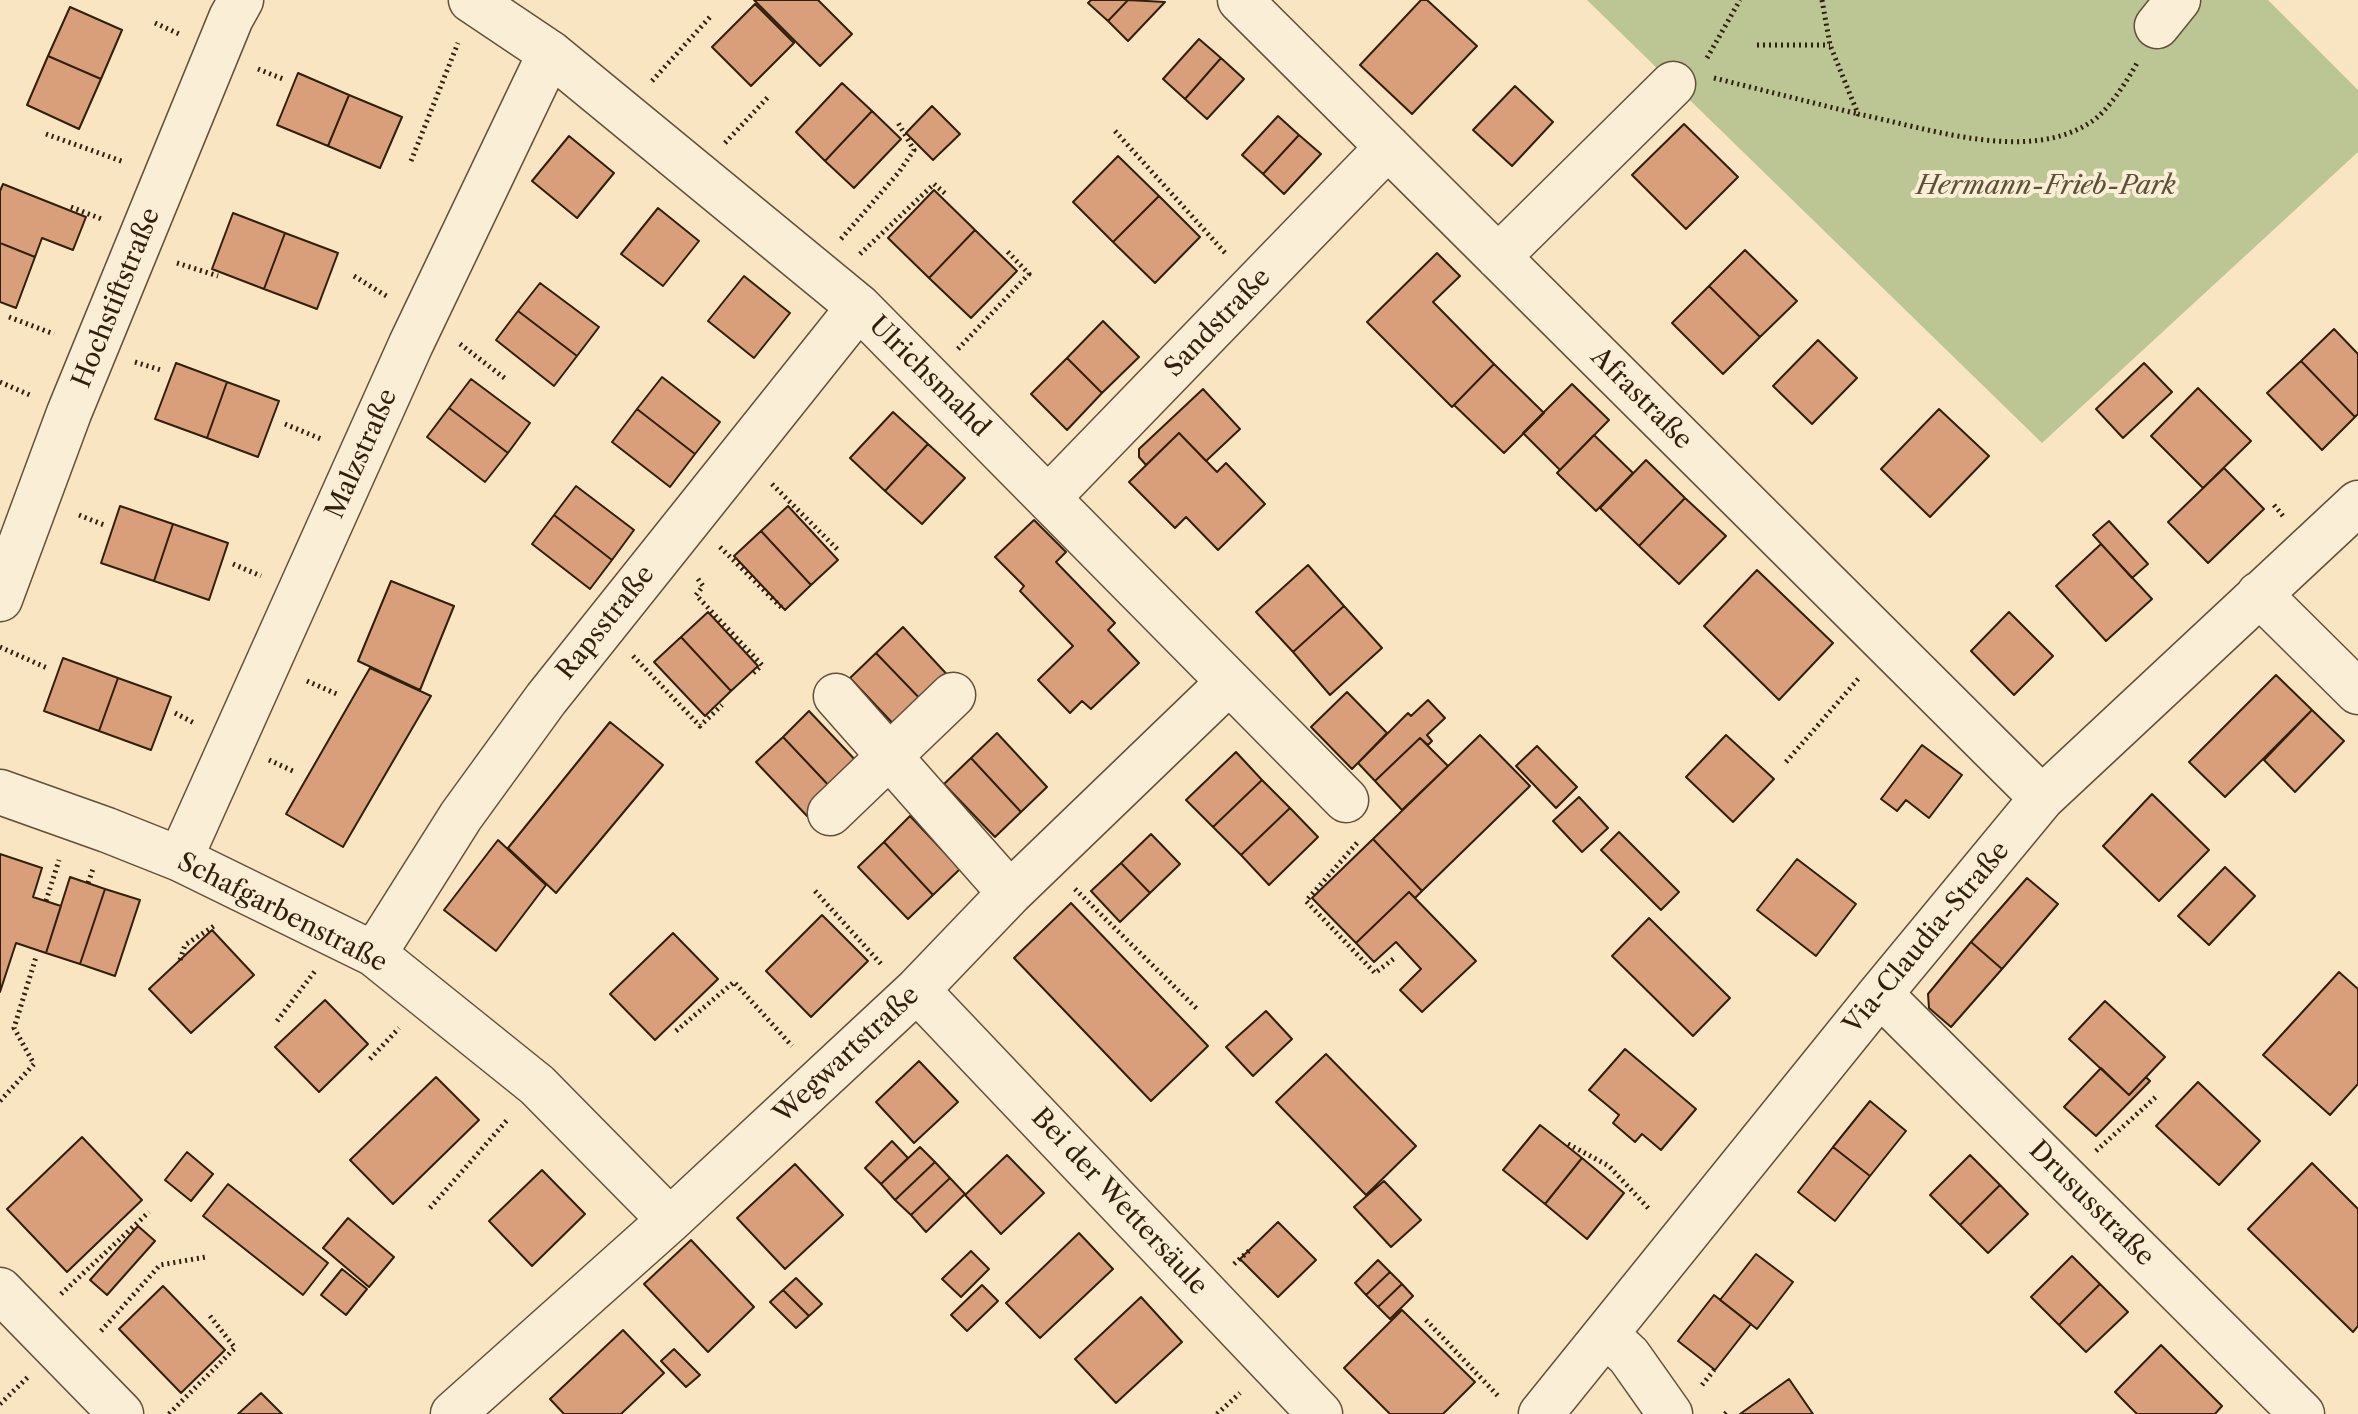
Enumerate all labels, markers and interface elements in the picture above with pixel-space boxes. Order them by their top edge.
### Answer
park label: Hermann-Frieb-Park [1916,170,2176,202]
street label: Hochstiftstraße [67,203,167,393]
street label: Sandstraße [1159,262,1277,384]
street label: Ulrichsmahd [862,310,996,444]
street label: Afrastraße [1584,342,1698,456]
street label: Malzstraße [320,384,404,524]
street label: Rapsstraße [551,560,661,686]
street label: Via-Claudia-Straße [1838,836,2016,1040]
street label: Schafgarbenstraße [172,847,392,979]
street label: Wegwartstraße [768,980,926,1130]
street label: Bei der Wettersäule [1024,1102,1214,1302]
street label: Drususstraße [2022,1135,2160,1273]

